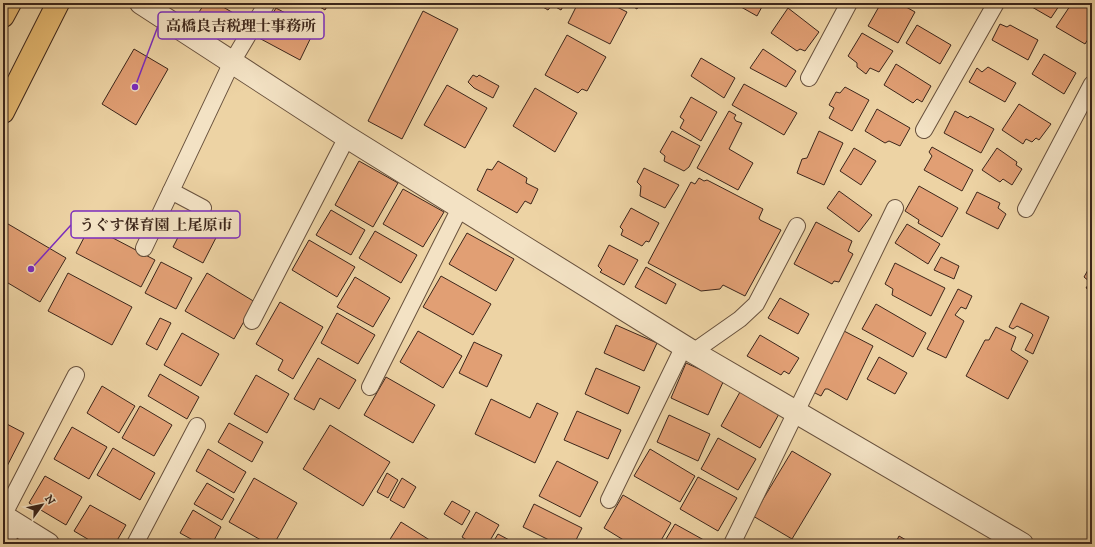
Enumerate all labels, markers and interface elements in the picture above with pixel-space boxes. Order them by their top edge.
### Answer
callout: 高橋良吉税理士事務所 [158,12,324,39]
text: 高橋良吉税理士事務所 [166,17,316,36]
callout: うぐす保育園 上尾原市 [71,211,240,238]
text: うぐす保育園 上尾原市 [79,216,233,235]
north arrow [22,485,62,525]
text: N [41,492,58,508]

